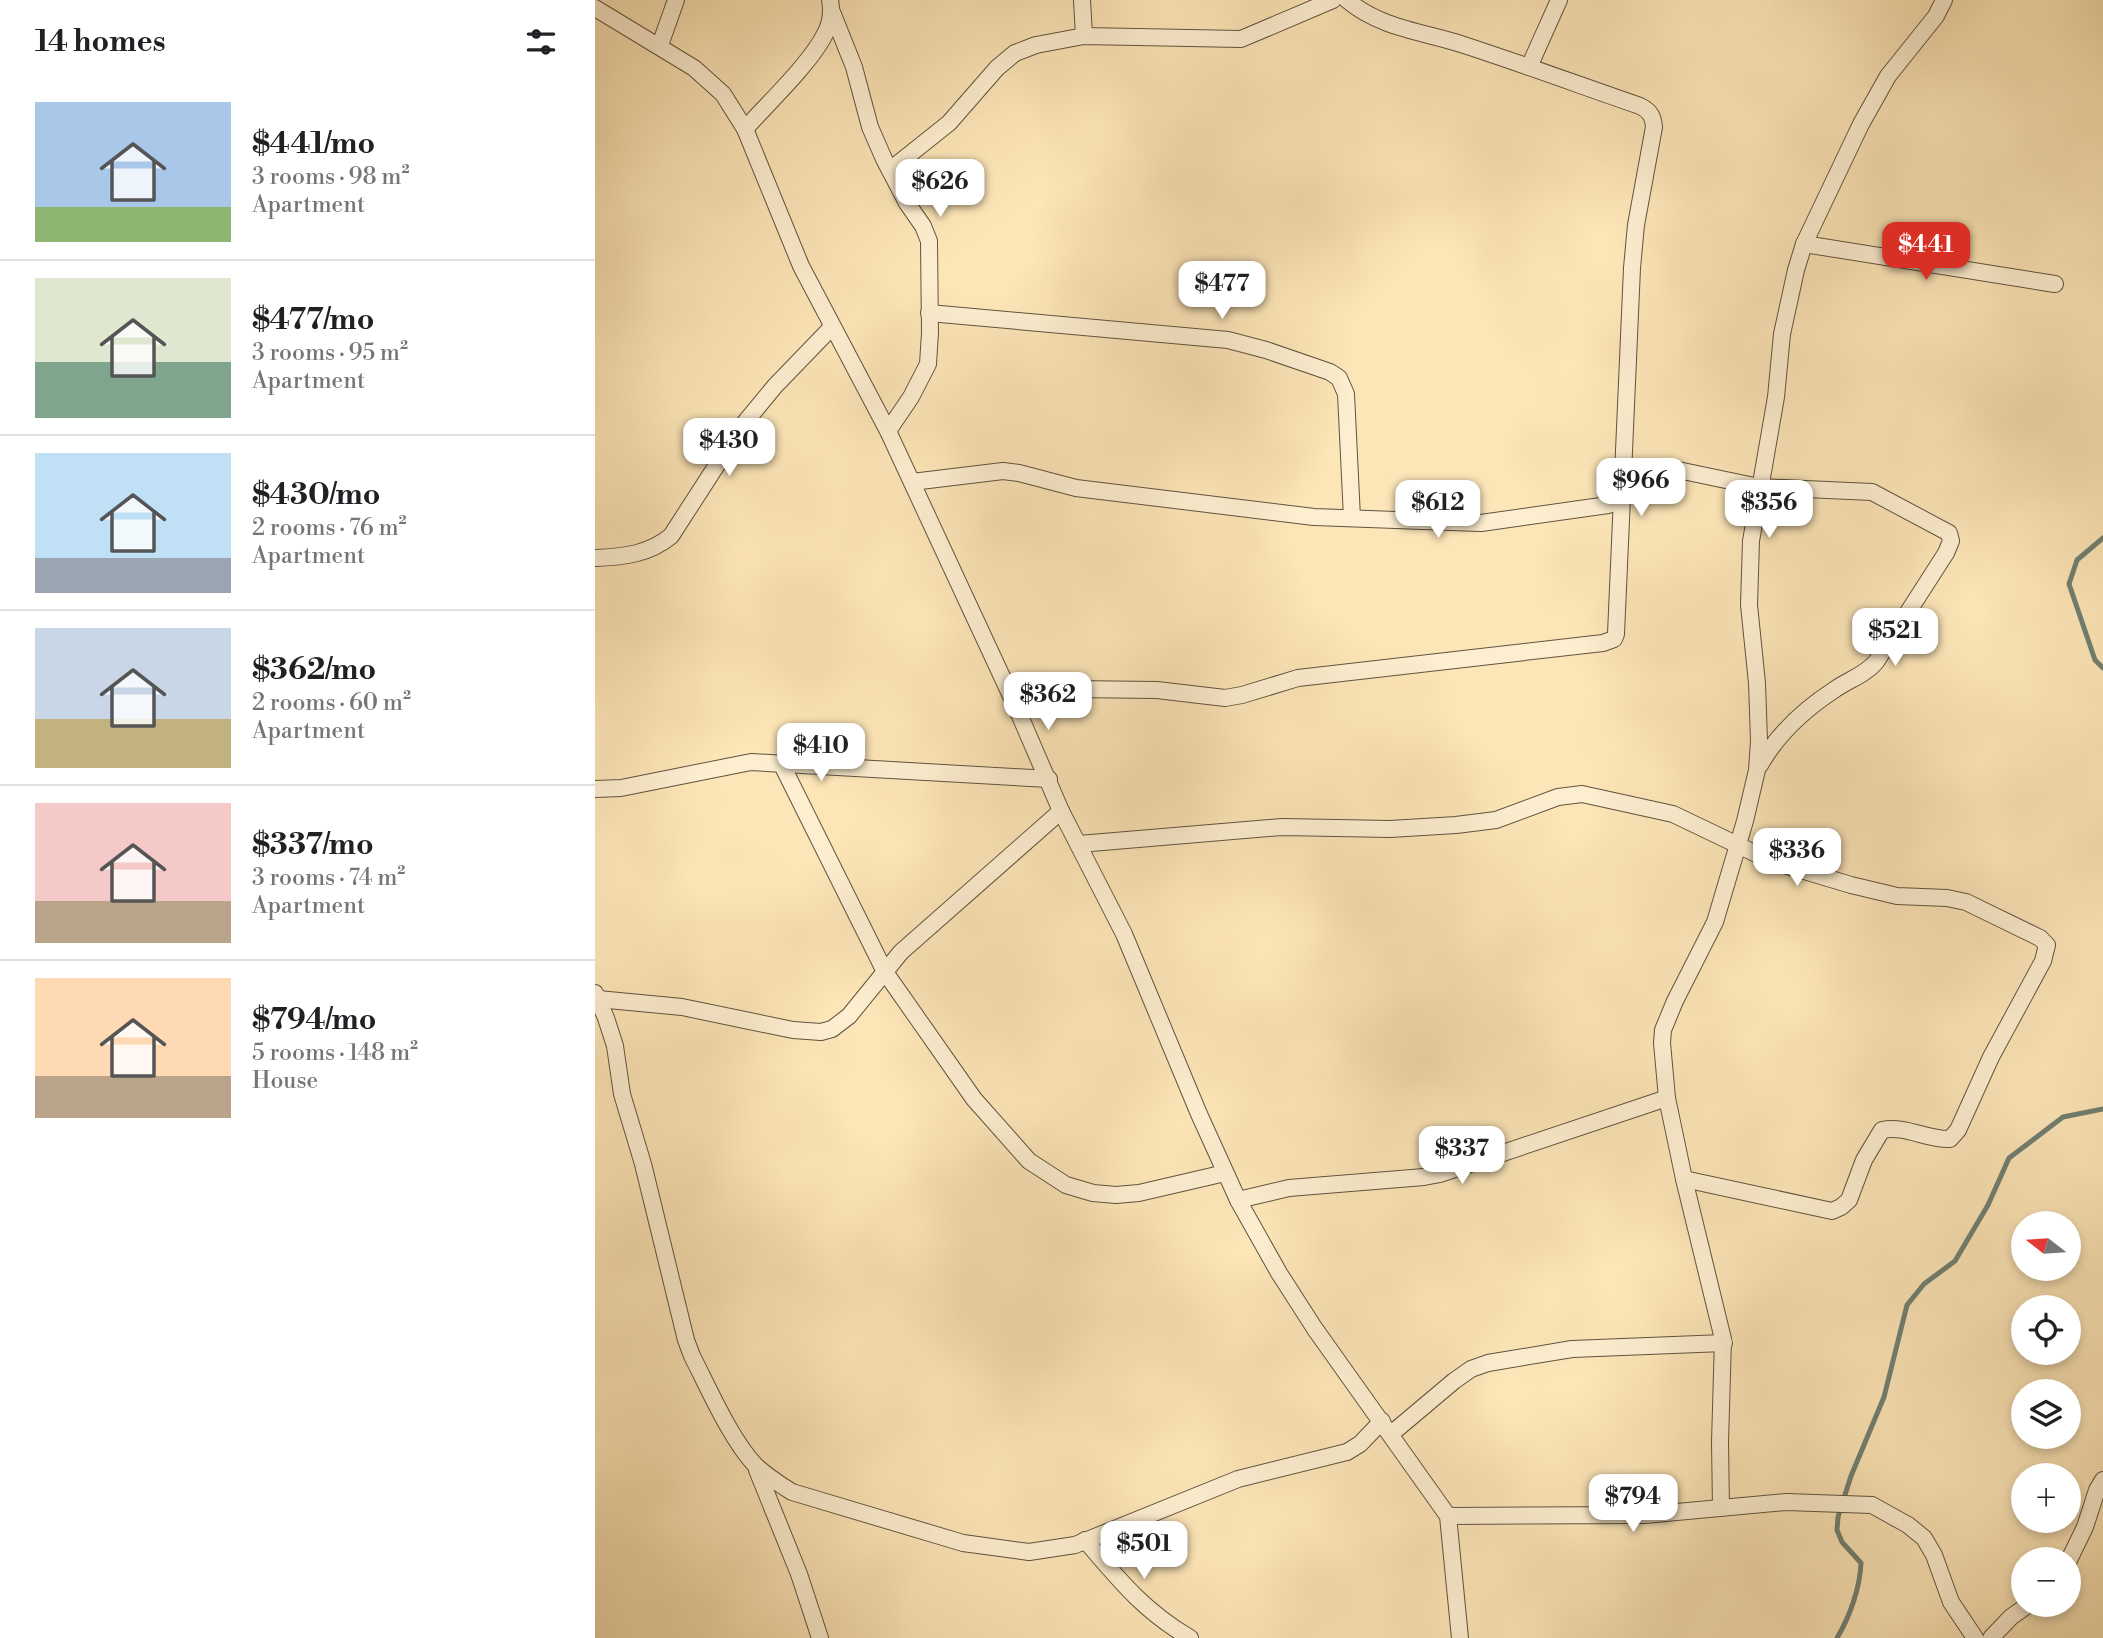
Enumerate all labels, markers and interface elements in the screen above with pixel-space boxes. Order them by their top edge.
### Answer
text: 14 homes [35,23,166,61]
icon: filters [522,23,560,61]
text: $441/mo [252,125,375,163]
icon: home [91,130,175,214]
pin: $626 [899,160,981,219]
text: 3 rooms · 98 m² [252,163,409,191]
text: $626 [911,168,969,196]
text: Apartment [252,191,365,219]
pin: $441 [1885,222,1967,282]
text: $441 [1898,231,1954,259]
pin: $477 [1181,262,1263,321]
text: $477 [1195,270,1249,298]
text: $477/mo [252,301,374,339]
icon: home [91,306,175,390]
text: 3 rooms · 95 m² [252,339,408,367]
text: Apartment [252,367,365,395]
pin: $430 [688,419,770,478]
text: $430 [699,427,759,455]
pin: $966 [1600,458,1682,518]
text: $966 [1612,467,1670,495]
text: $430/mo [252,476,380,514]
pin: $612 [1397,480,1479,540]
pin: $356 [1728,480,1810,540]
icon: home [91,481,175,565]
text: $612 [1411,489,1465,517]
text: $356 [1741,489,1797,517]
text: 2 rooms · 76 m² [252,514,407,542]
text: Apartment [252,542,365,570]
pin: $521 [1854,608,1936,668]
text: $521 [1868,617,1922,645]
text: $362/mo [252,651,376,689]
icon: home [91,656,175,740]
pin: $362 [1007,672,1089,732]
text: $362 [1020,681,1076,709]
text: 2 rooms · 60 m² [252,689,411,717]
text: Apartment [252,717,365,745]
pin: $410 [780,724,862,783]
text: $410 [793,732,849,760]
text: $337/mo [252,826,374,864]
pin: $336 [1756,828,1838,888]
icon: home [91,831,175,915]
text: $336 [1769,837,1825,865]
text: 3 rooms · 74 m² [252,864,405,892]
text: Apartment [252,892,365,920]
text: $794/mo [252,1001,376,1039]
icon: home [91,1006,175,1090]
text: 5 rooms · 148 m² [252,1039,418,1067]
text: House [252,1067,318,1095]
pin: $337 [1421,1126,1503,1186]
text: $337 [1435,1135,1489,1163]
north arrow [2011,1211,2081,1281]
map controls [2011,1211,2081,1617]
button: locate [2011,1295,2081,1365]
button: layers [2011,1379,2081,1449]
button: + [2011,1463,2081,1533]
pin: $794 [1592,1474,1674,1534]
text: $794 [1605,1483,1661,1511]
pin: $501 [1103,1522,1185,1581]
text: $501 [1117,1530,1171,1558]
button: − [2011,1547,2081,1617]

